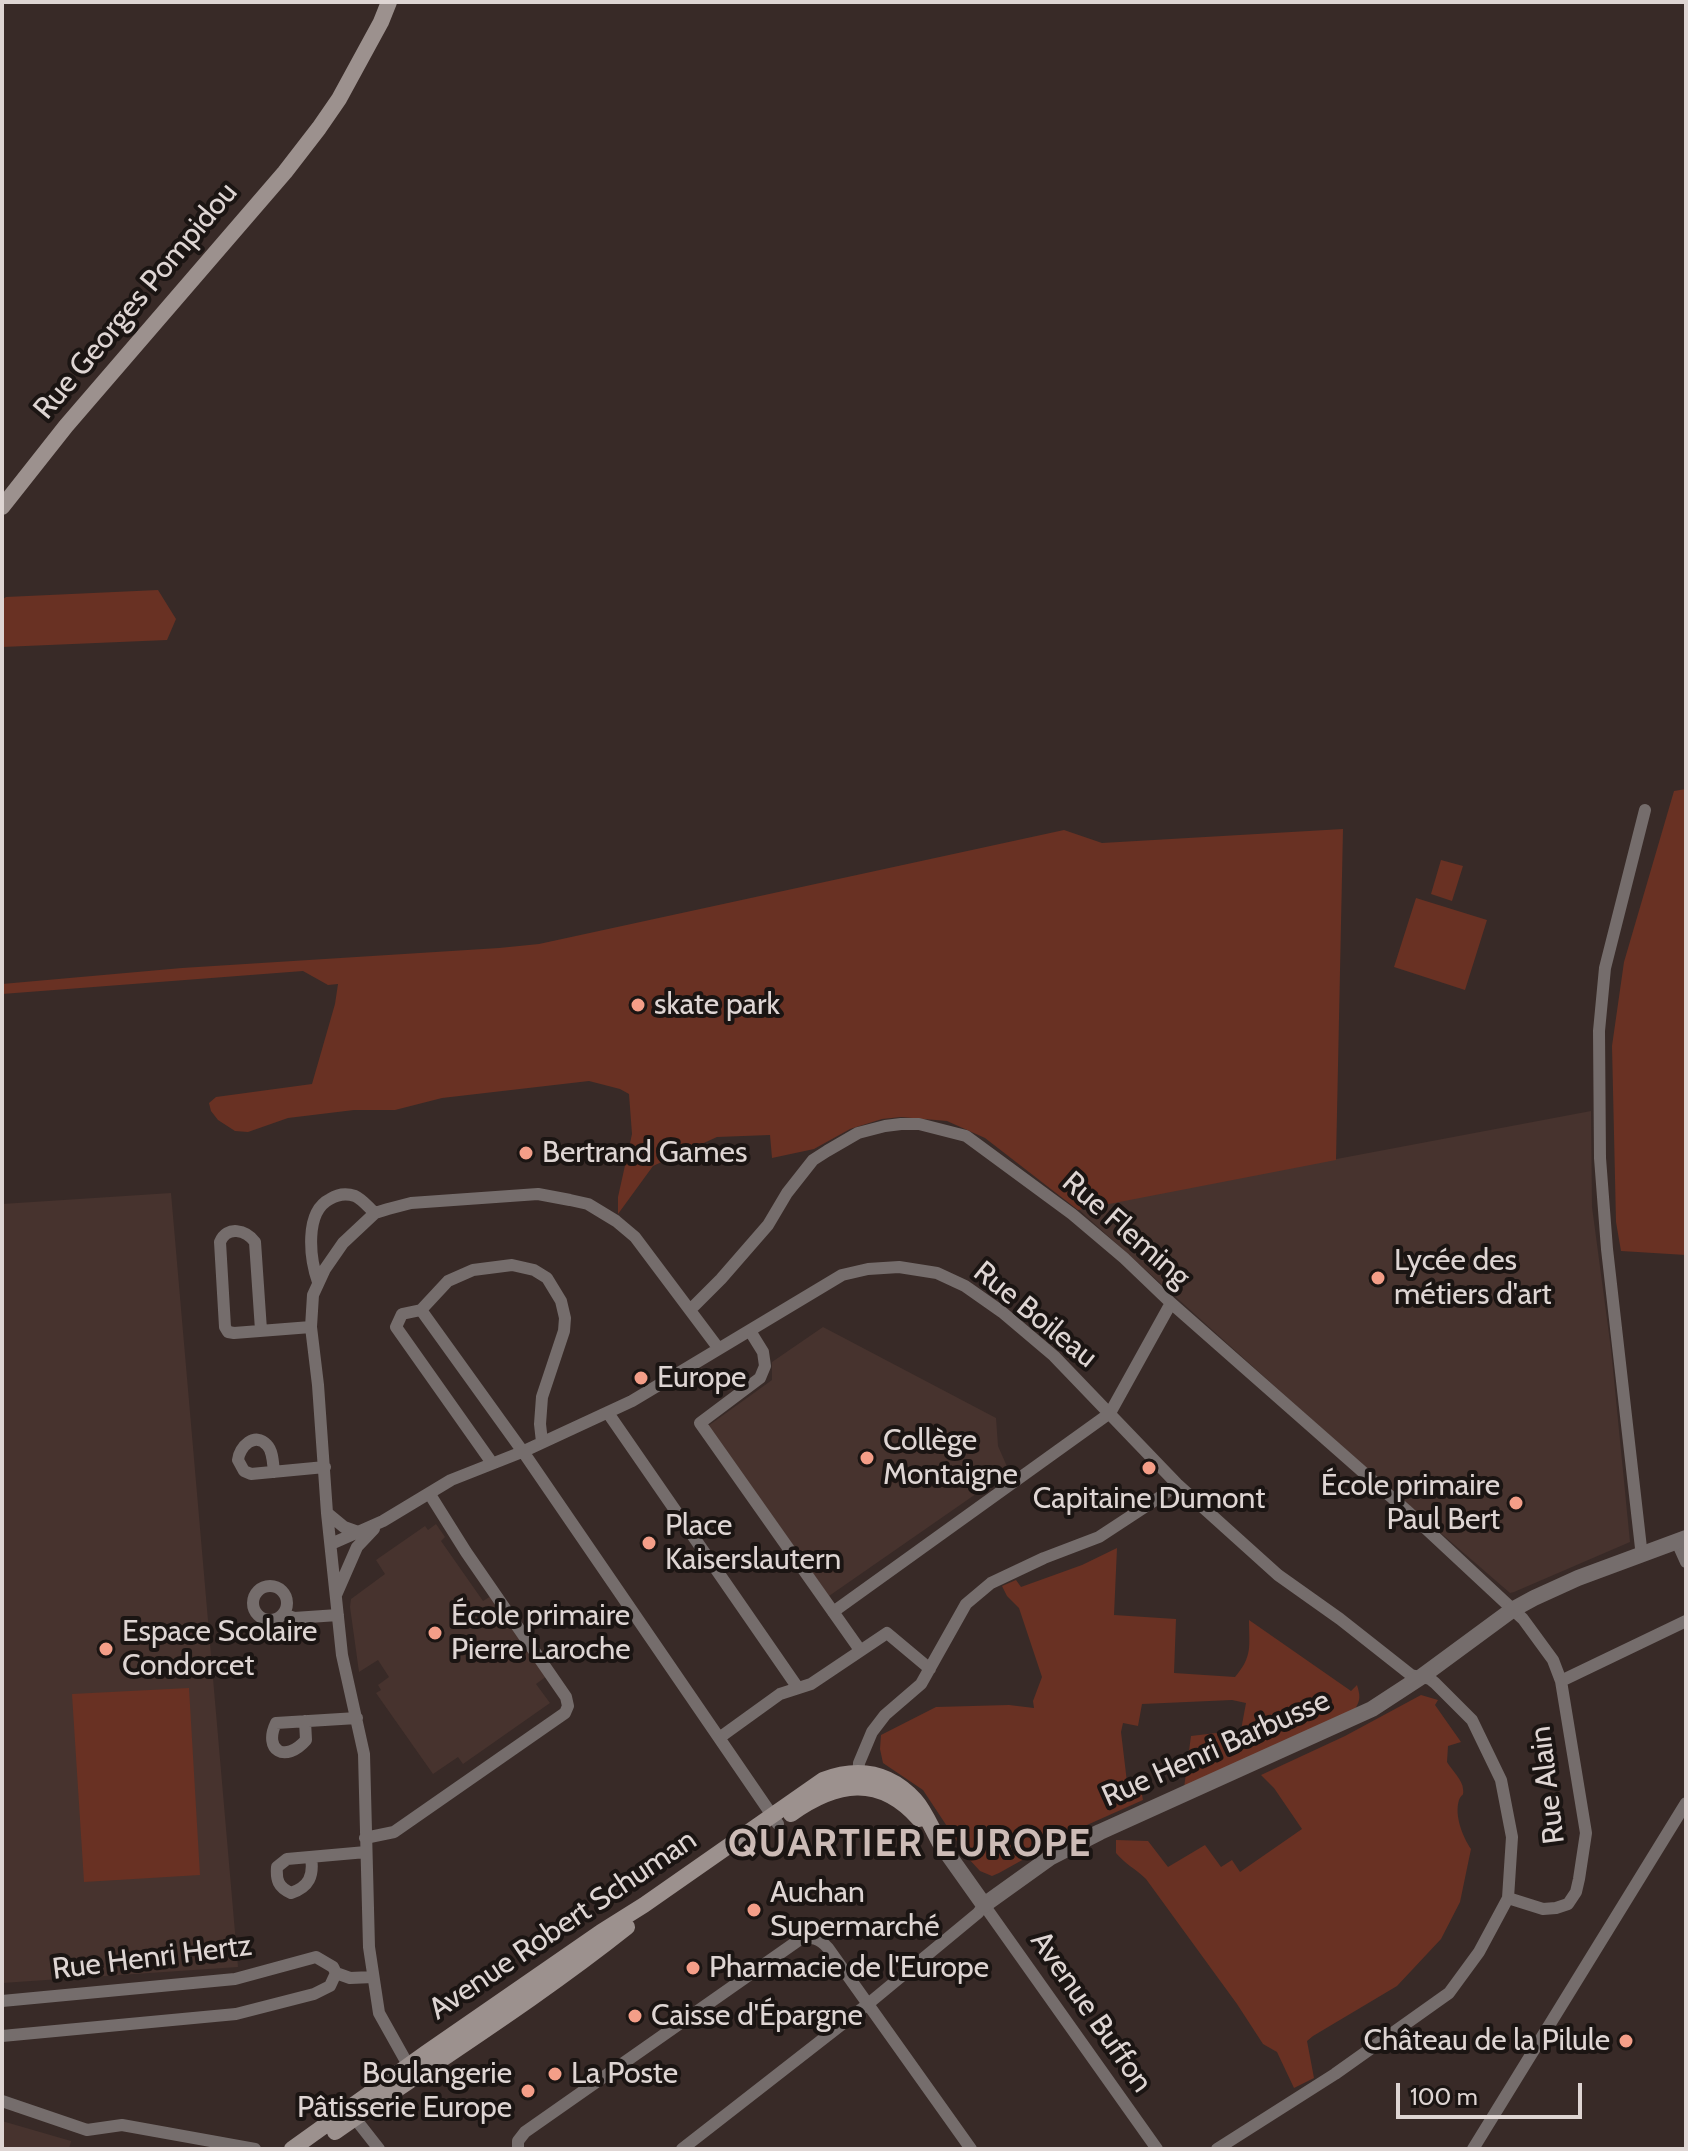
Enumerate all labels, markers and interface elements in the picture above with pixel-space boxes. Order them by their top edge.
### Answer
street label: Rue Georges Pompidou [27,175,245,427]
place label: skate park [654,987,780,1023]
marker: skate park [629,996,647,1014]
place label: Bertrand Games [542,1135,747,1171]
marker: Bertrand Games [517,1144,535,1162]
street label: Rue Fleming [1055,1165,1197,1295]
place label: Lycée des métiers d'art [1394,1243,1552,1314]
street label: Rue Boileau [966,1254,1104,1376]
marker: Lycée des métiers d'art [1369,1269,1387,1287]
place label: Europe [657,1360,746,1396]
marker: Europe [632,1369,650,1387]
place label: Collège Montaigne [883,1423,1018,1494]
marker: Collège Montaigne [858,1449,876,1467]
marker: Capitaine Dumont [1140,1459,1158,1477]
place label: École primaire Paul Bert [1321,1468,1500,1538]
place label: Capitaine Dumont [1033,1481,1265,1517]
marker: École primaire Paul Bert [1507,1494,1525,1512]
place label: Place Kaiserslautern [665,1508,841,1578]
marker: Place Kaiserslautern [640,1534,658,1552]
place label: École primaire Pierre Laroche [451,1598,631,1668]
place label: Espace Scolaire Condorcet [122,1614,317,1684]
marker: École primaire Pierre Laroche [426,1624,444,1642]
marker: Espace Scolaire Condorcet [97,1640,115,1658]
street label: Rue Henri Barbusse [1097,1683,1335,1815]
street label: Rue Alain [1523,1724,1573,1846]
street label: Avenue Robert Schuman [422,1822,704,2028]
district label: QUARTIER EUROPE [728,1822,1092,1868]
place label: Auchan Supermarché [770,1875,940,1946]
marker: Auchan Supermarché [745,1901,763,1919]
street label: Avenue Buffon [1022,1925,1160,2099]
street label: Rue Henri Hertz [50,1928,254,1988]
place label: Pharmacie de l'Europe [709,1950,989,1986]
marker: Pharmacie de l'Europe [684,1959,702,1977]
place label: Caisse d'Épargne [651,1998,863,2034]
marker: Caisse d'Épargne [626,2007,644,2025]
place label: Château de la Pilule [1364,2023,1610,2059]
marker: Château de la Pilule [1617,2032,1635,2050]
place label: Boulangerie Pâtisserie Europe [297,2056,512,2126]
place label: La Poste [571,2056,678,2092]
marker: La Poste [546,2065,564,2083]
scale bar [1400,2067,1586,2117]
marker: Boulangerie Pâtisserie Europe [519,2082,537,2100]
text: 100 m [1410,2082,1478,2111]

